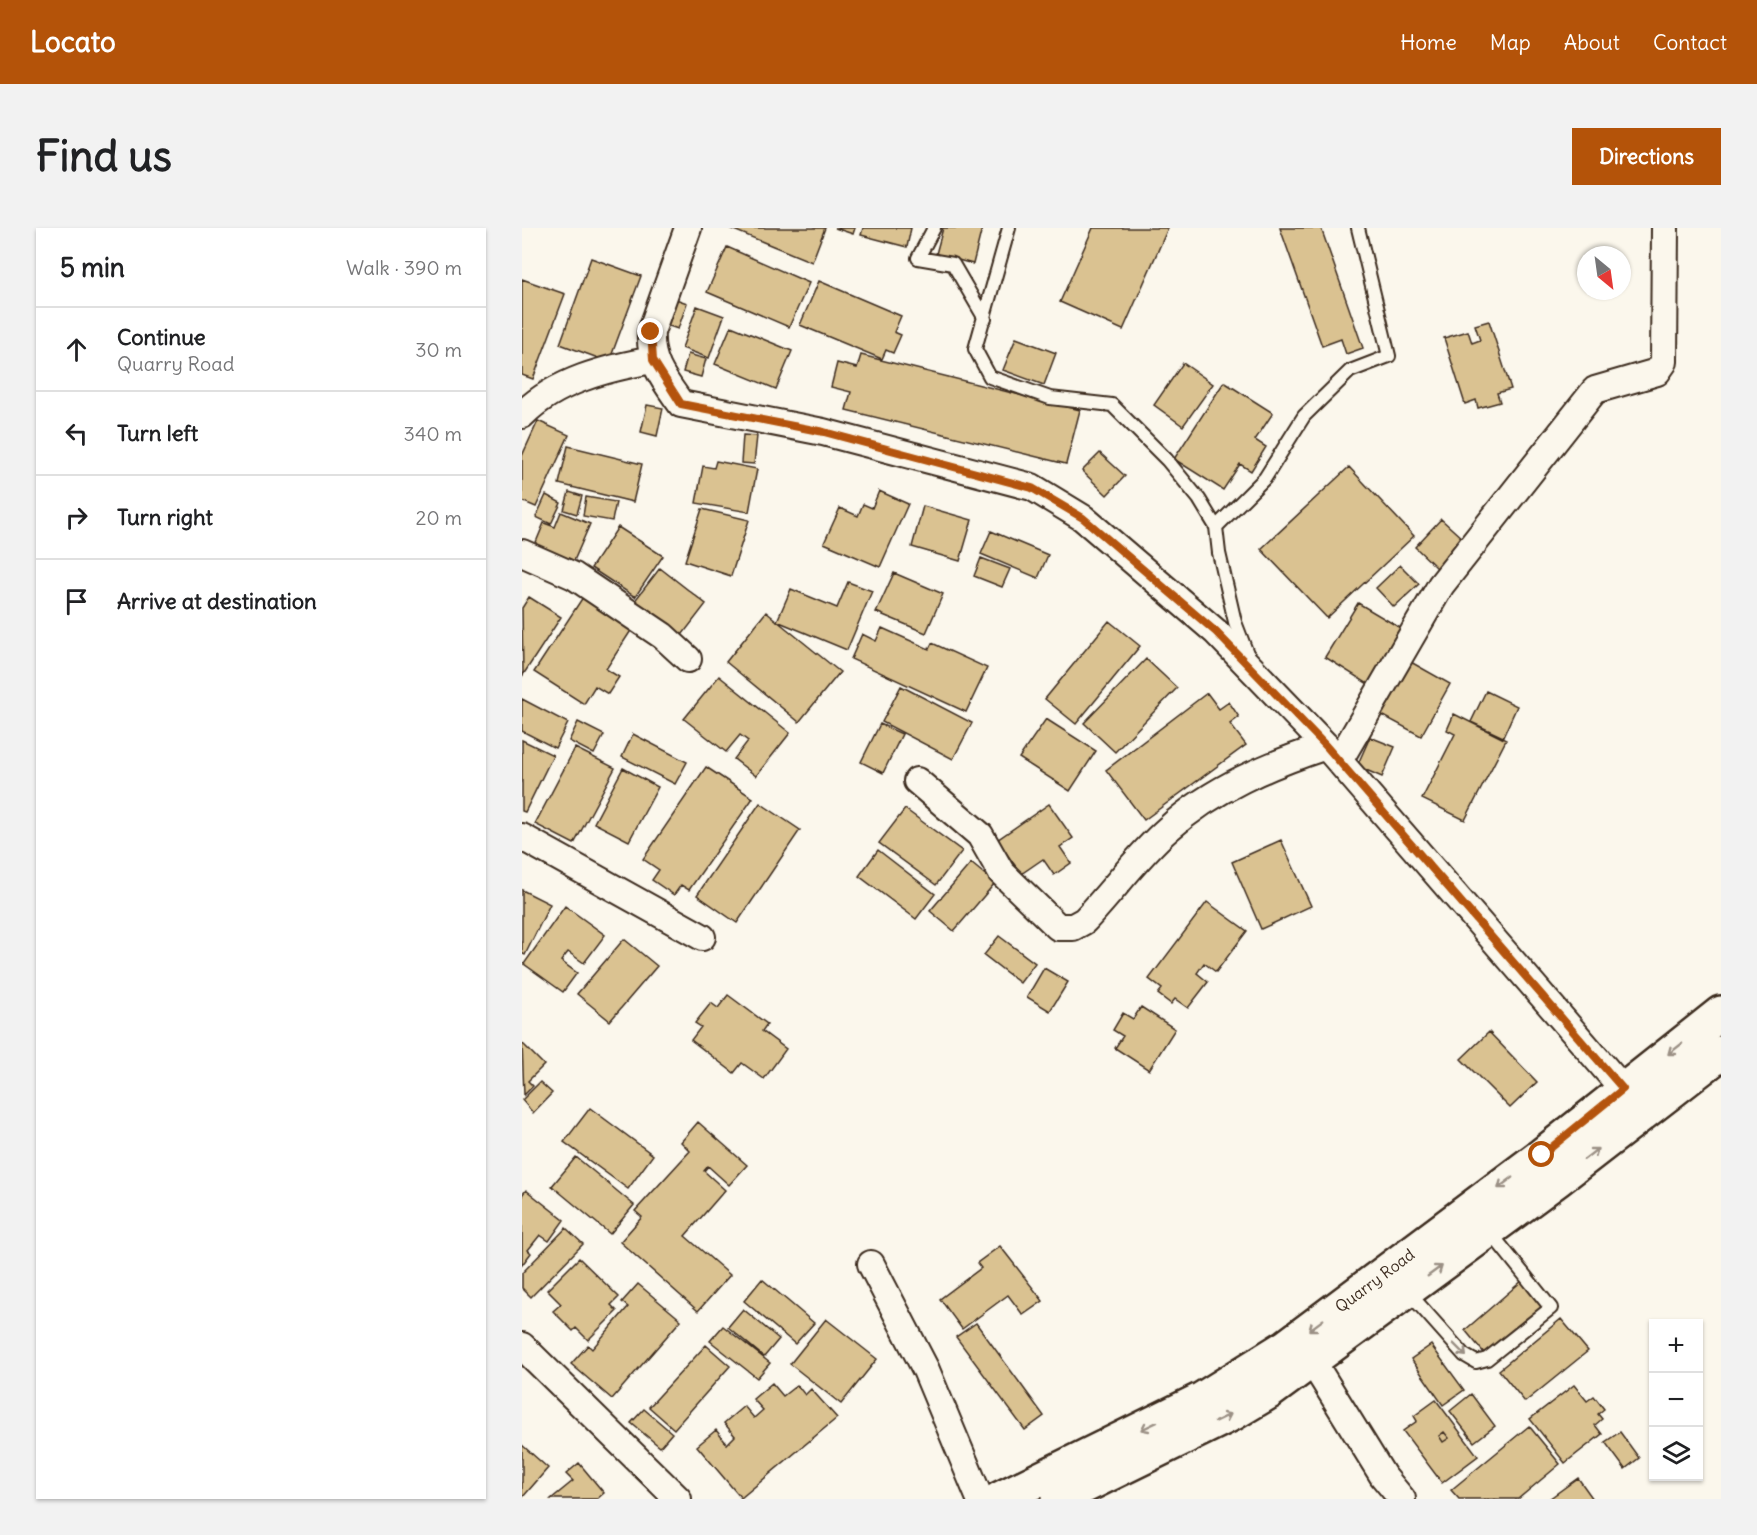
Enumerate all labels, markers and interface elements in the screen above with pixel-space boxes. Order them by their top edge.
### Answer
text: Locato [30,24,116,60]
text: Home [1400,29,1457,56]
text: Map [1490,29,1531,56]
text: About [1564,29,1620,56]
text: Contact [1653,29,1727,56]
button: Directions [1572,128,1721,185]
text: Find us [36,130,172,182]
north arrow [1577,246,1631,300]
text: 5 min [60,251,125,284]
text: Walk · 390 m [346,255,462,280]
route end [637,318,663,344]
text: Continue [117,323,206,351]
icon: ahead [60,333,93,366]
text: 30 m [415,337,462,362]
text: Quarry Road [117,351,234,376]
icon: left [60,417,93,450]
text: Turn left [117,419,198,447]
text: 340 m [404,421,462,446]
icon: right [60,501,93,534]
text: Turn right [117,503,213,531]
text: 20 m [416,505,462,530]
icon: arrive [60,585,93,618]
text: Arrive at destination [117,587,317,615]
one-way arrow [1667,1043,1683,1056]
route start [1528,1141,1554,1167]
one-way arrow [1583,1147,1599,1160]
one-way arrow [1497,1176,1513,1189]
street label: Quarry Road [1331,1244,1418,1317]
one-way arrow [1426,1264,1442,1277]
one-way arrow [1308,1319,1324,1331]
map controls [1649,1319,1703,1481]
button: + [1649,1319,1703,1373]
one-way arrow [1453,1343,1468,1357]
button: − [1649,1373,1703,1427]
one-way arrow [1214,1411,1232,1423]
one-way arrow [1140,1420,1158,1432]
button: layers [1649,1427,1703,1481]

